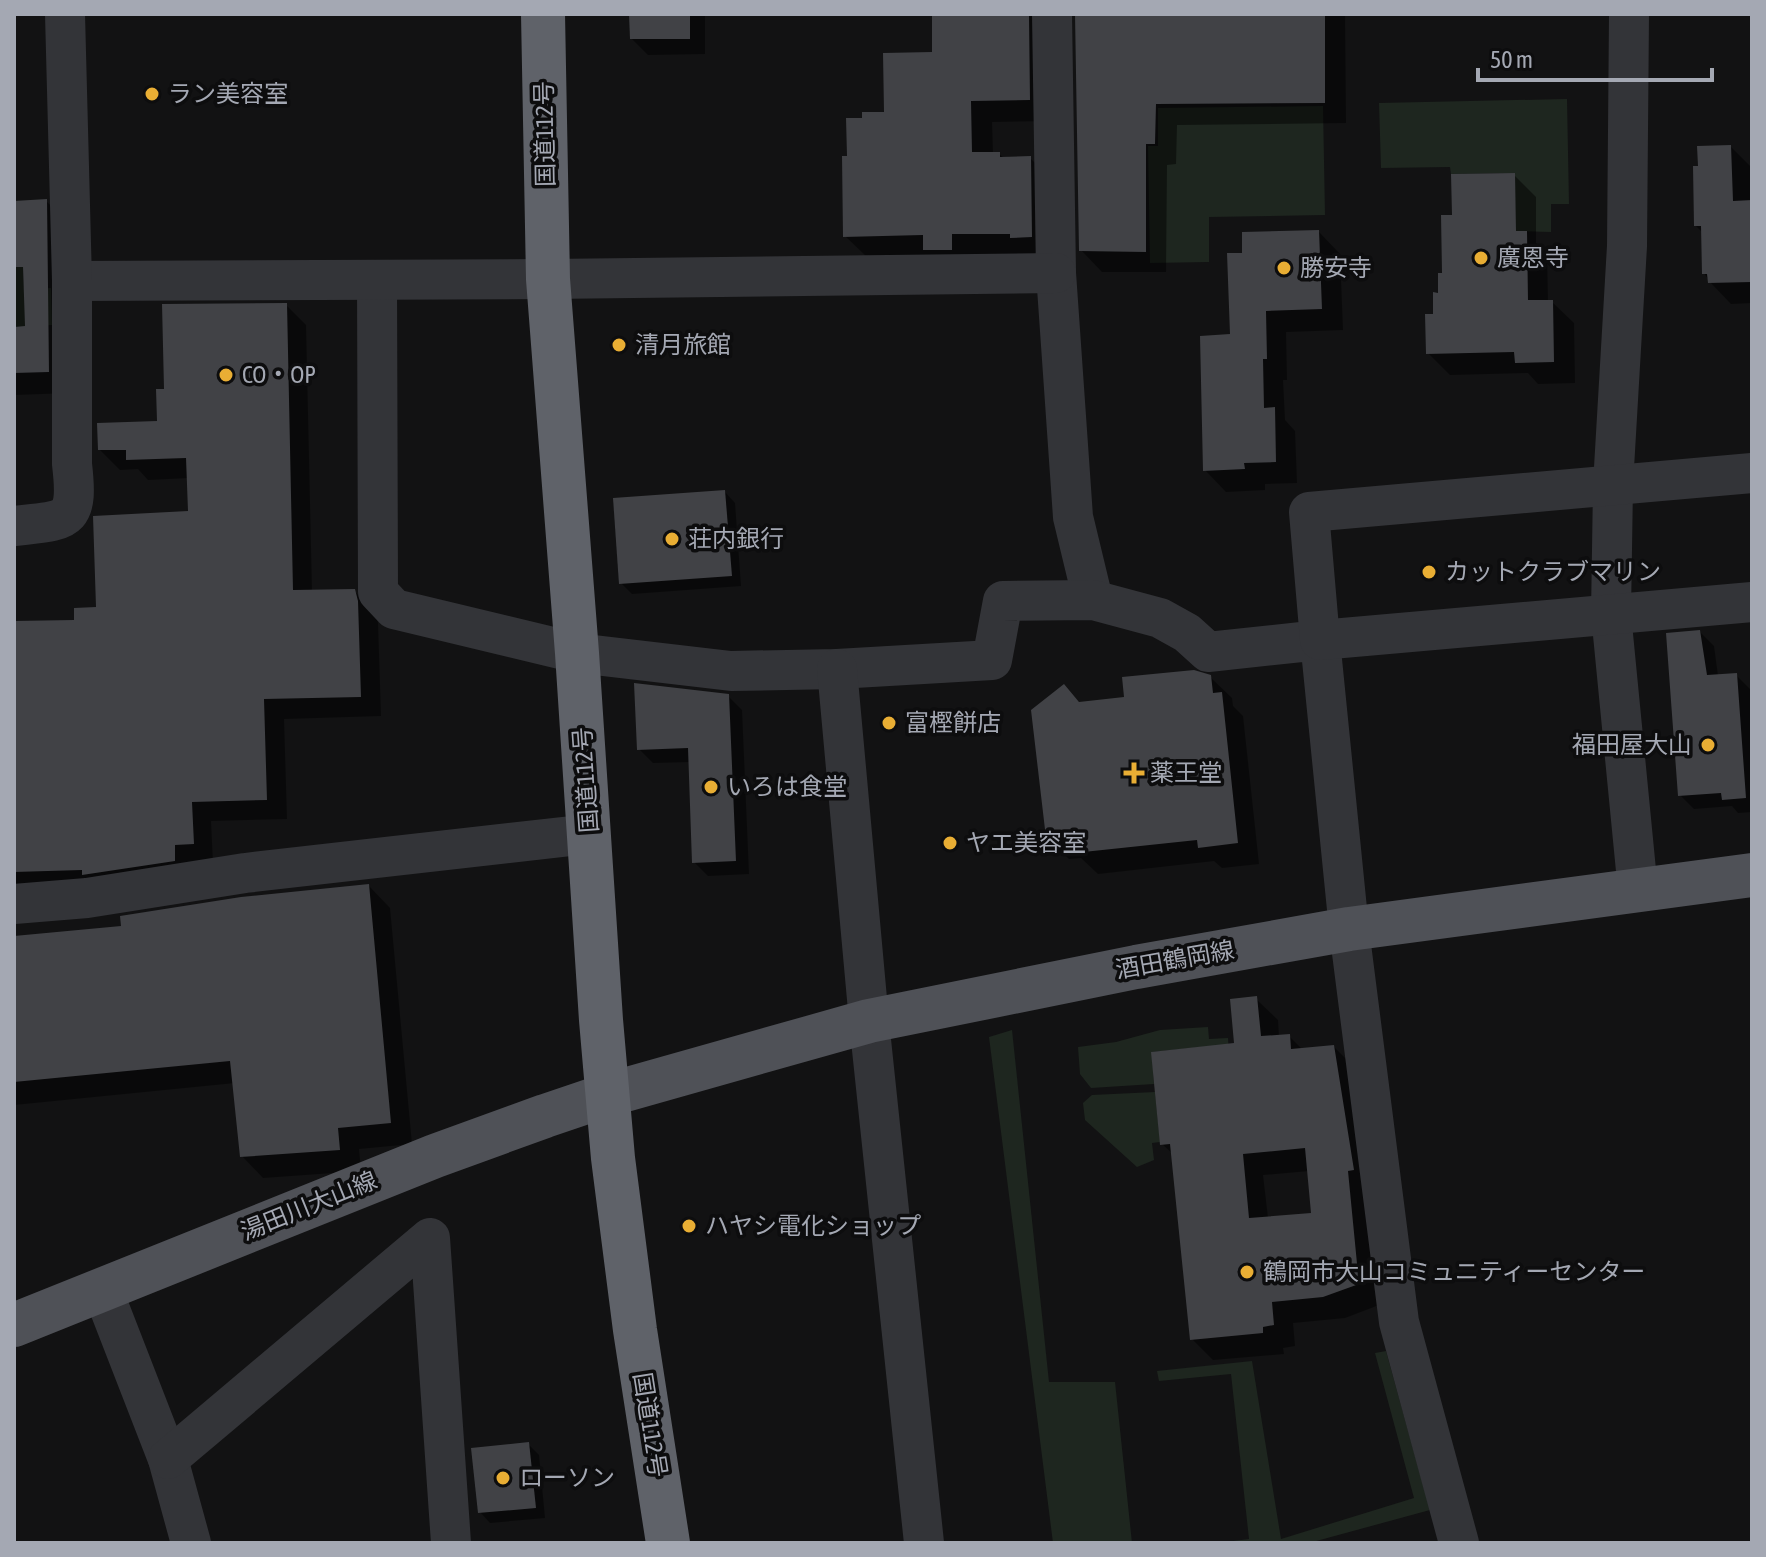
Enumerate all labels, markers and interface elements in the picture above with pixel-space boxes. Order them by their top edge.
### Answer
scale bar [1478,32,1712,82]
text: 50 m [1490,46,1533,73]
place label: ラン美容室 [168,80,288,107]
street label: 国道112号 [530,81,559,187]
marker: ラン美容室 [143,85,161,103]
place label: 廣恩寺 [1497,244,1569,271]
marker: 廣恩寺 [1472,249,1490,267]
place label: 勝安寺 [1300,254,1372,281]
marker: 勝安寺 [1275,259,1293,277]
place label: 清月旅館 [635,331,731,358]
marker: 清月旅館 [610,336,628,354]
place label: CO・OP [242,361,316,388]
marker: CO・OP [217,366,235,384]
place label: 荘内銀行 [688,525,784,552]
marker: 荘内銀行 [663,530,681,548]
place label: カットクラブマリン [1445,558,1661,585]
marker: カットクラブマリン [1420,563,1438,581]
place label: 富樫餅店 [905,709,1001,736]
marker: 富樫餅店 [880,714,898,732]
street label: 国道112号 [568,726,603,834]
place label: 福田屋大山 [1572,731,1692,758]
marker: 福田屋大山 [1699,736,1717,754]
place label: 薬王堂 [1150,759,1222,786]
marker: 薬王堂 [1125,764,1143,782]
place label: いろは食堂 [727,773,847,800]
marker: いろは食堂 [702,778,720,796]
place label: ヤエ美容室 [966,829,1086,856]
marker: ヤエ美容室 [941,834,959,852]
street label: 酒田鶴岡線 [1113,936,1236,983]
street label: 湯田川大山線 [237,1166,381,1245]
place label: ハヤシ電化ショップ [705,1212,921,1239]
marker: ハヤシ電化ショップ [680,1217,698,1235]
place label: 鶴岡市大山コミュニティーセンター [1263,1258,1646,1285]
marker: 鶴岡市大山コミュニティーセンター [1238,1263,1256,1281]
street label: 国道112号 [629,1371,672,1479]
place label: ローソン [519,1464,615,1491]
marker: ローソン [494,1469,512,1487]

